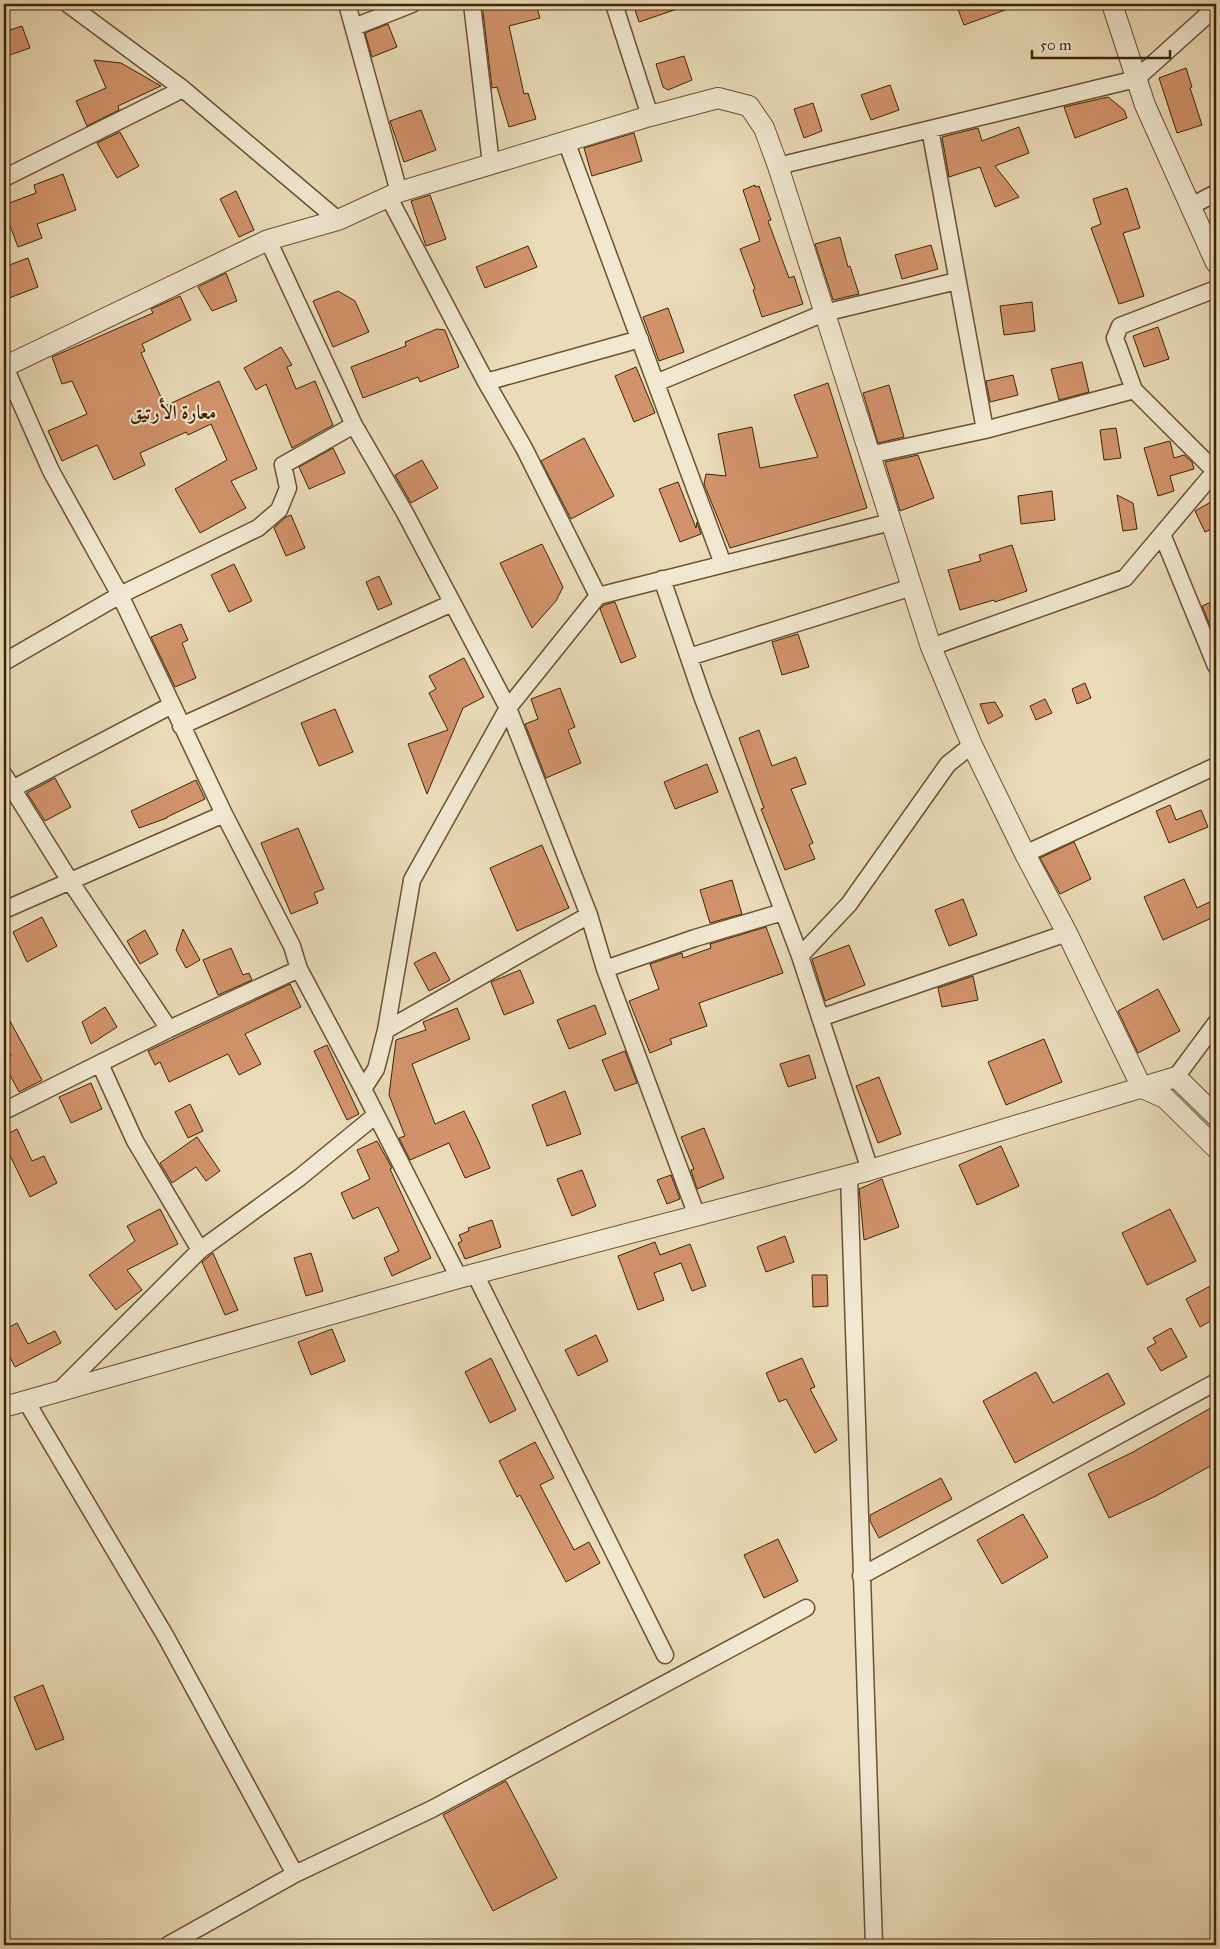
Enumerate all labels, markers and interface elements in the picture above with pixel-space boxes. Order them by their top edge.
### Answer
scale bar [1032,28,1170,60]
text: 50 m [1040,36,1072,54]
district label: معارة الأرتيق [130,397,216,425]

